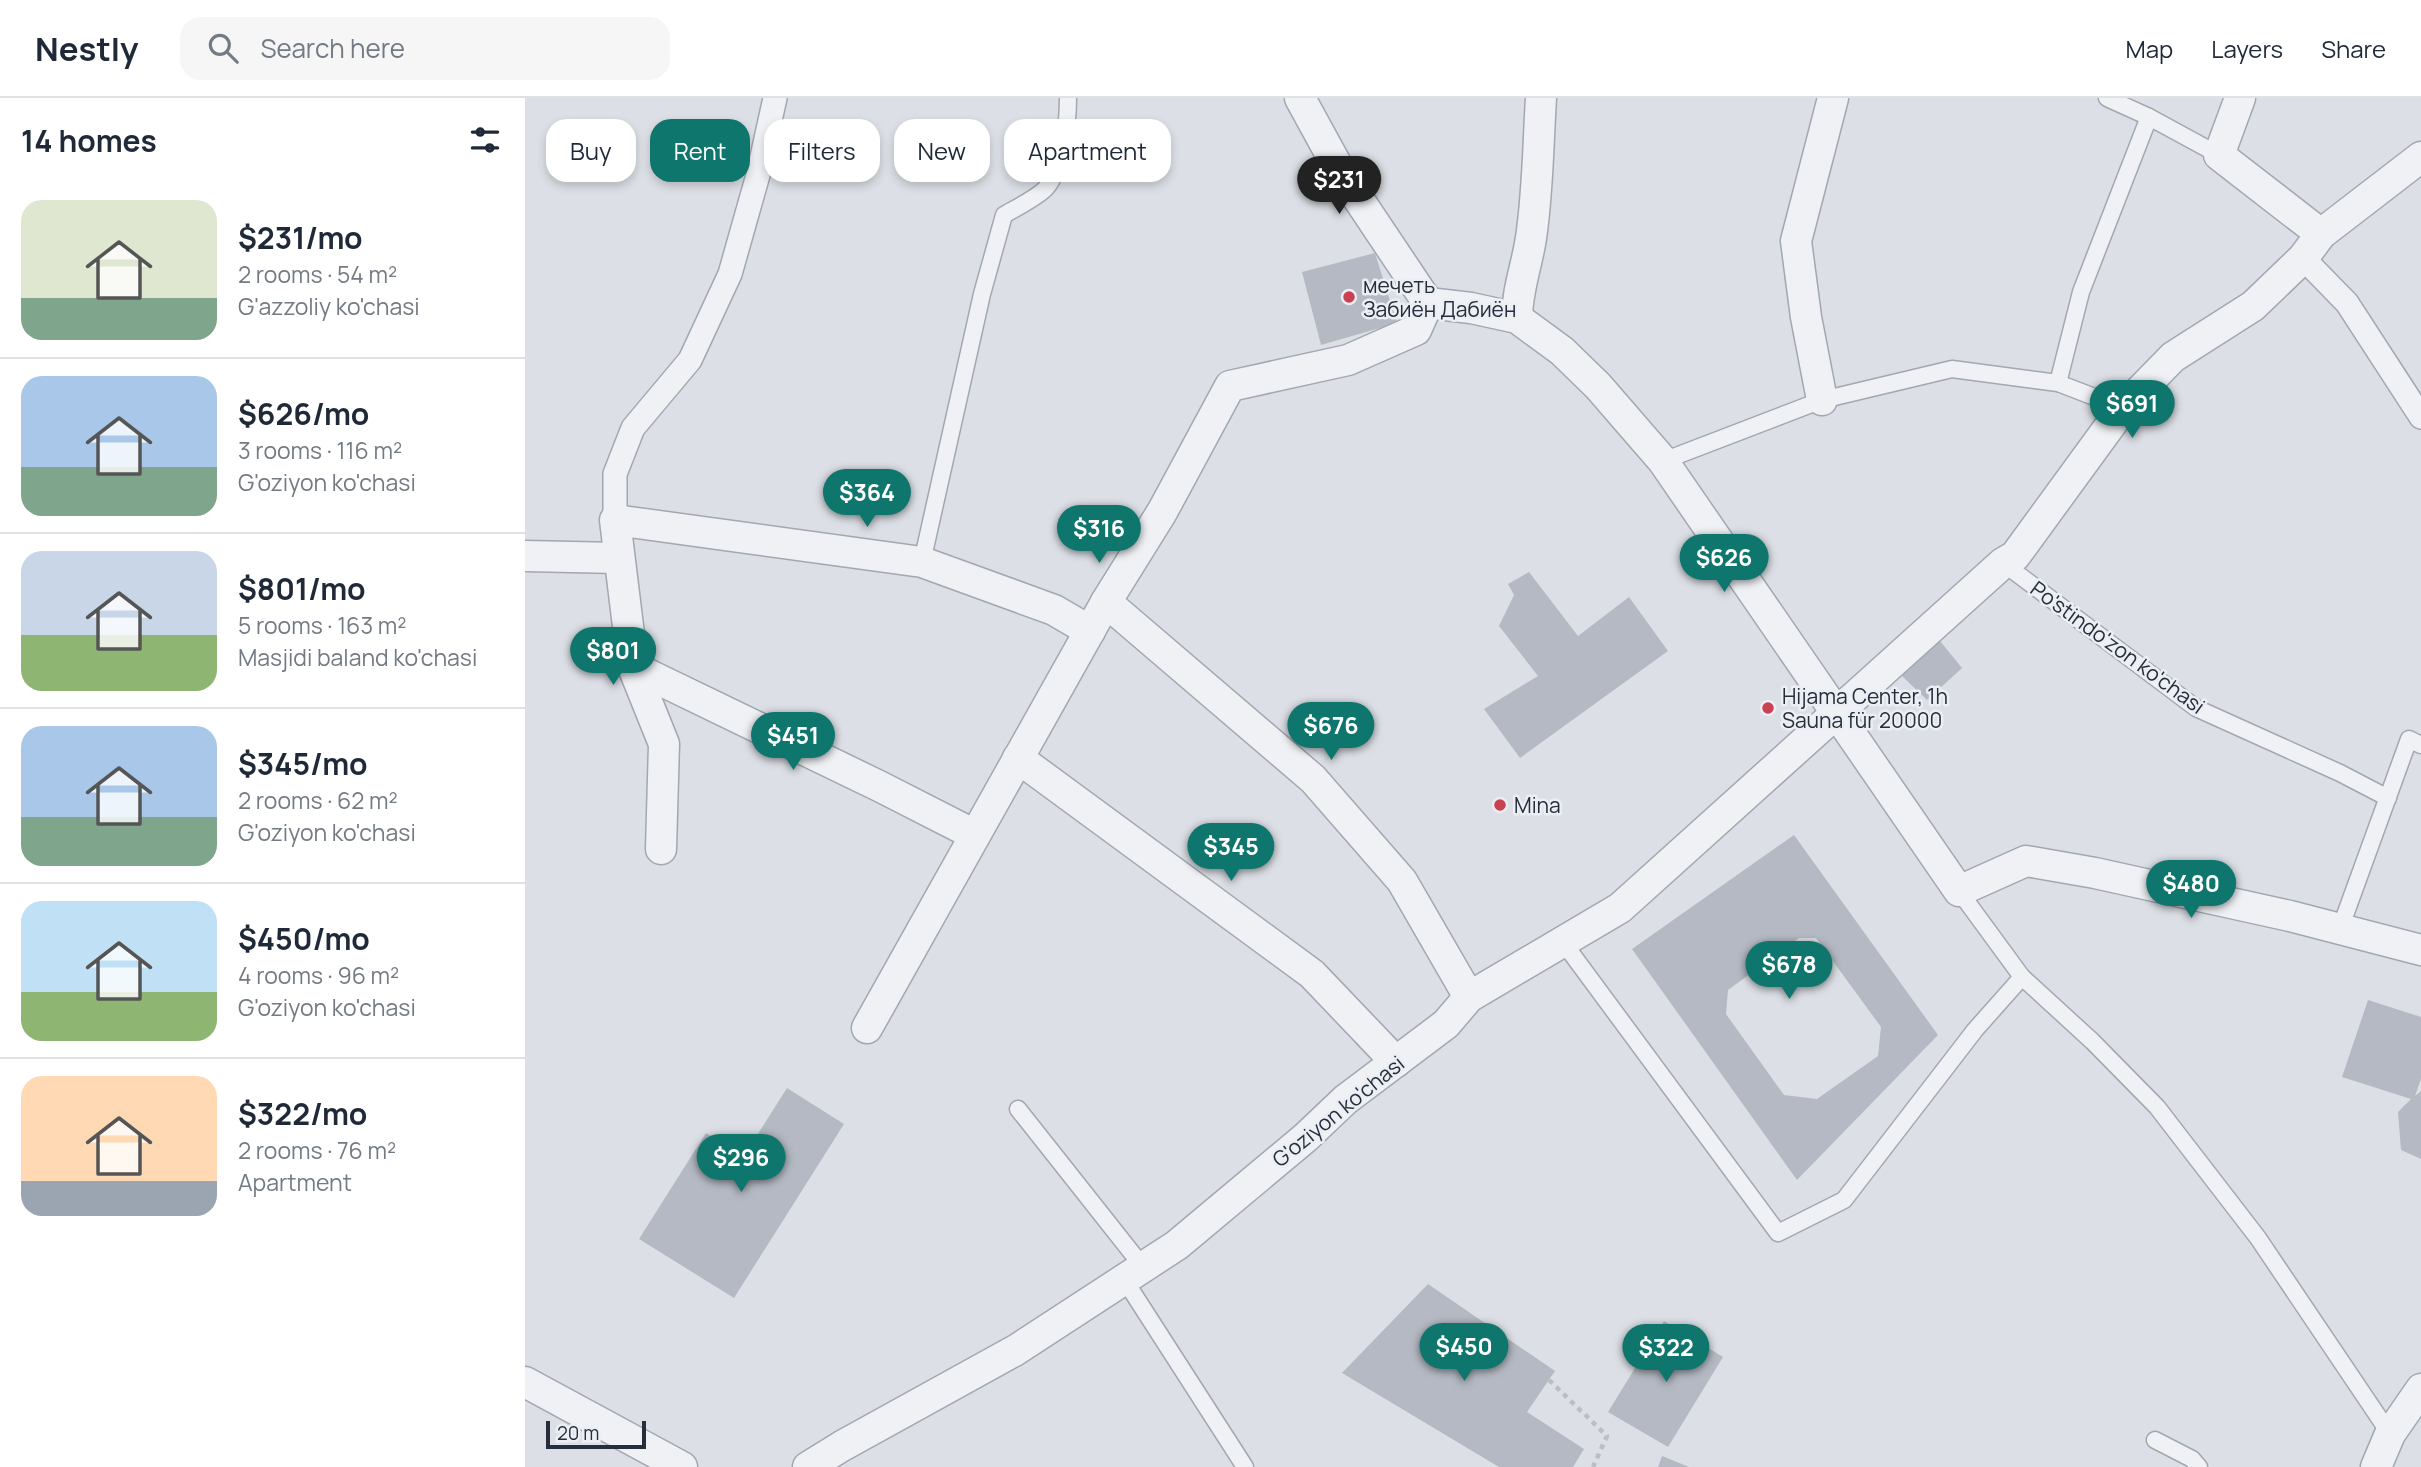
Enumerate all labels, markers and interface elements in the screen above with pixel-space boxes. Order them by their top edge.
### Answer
search box [180,17,670,80]
text: Nestly [35,26,138,71]
icon: search [204,29,242,67]
text: Search here [260,30,405,66]
text: Map [2126,32,2173,65]
text: Layers [2211,32,2283,65]
text: Share [2321,32,2386,65]
chip: Buy [546,119,636,182]
chip: Rent [650,119,750,182]
chip: Filters [764,119,880,182]
chip: New [894,119,990,182]
chip: Apartment [1004,119,1171,182]
text: 14 homes [21,120,157,161]
icon: filters [466,121,504,159]
pin: $231 [1298,156,1380,216]
text: $231 [1313,163,1365,195]
text: $231/mo [238,217,363,258]
icon: home [77,228,161,312]
text: 2 rooms · 54 m² [238,258,397,290]
place label: мечеть Забиён Дабиён [1363,271,1516,323]
marker: мечеть Забиён Дабиён [1341,289,1357,305]
text: G'azzoliy ko'chasi [238,290,420,322]
pin: $691 [2091,380,2173,440]
text: $691 [2106,387,2158,419]
text: $626/mo [238,393,369,434]
icon: home [77,404,161,488]
text: 3 rooms · 116 m² [238,434,402,466]
text: G'oziyon ko'chasi [238,466,416,498]
pin: $364 [826,470,908,529]
text: $364 [839,476,895,508]
pin: $316 [1058,505,1140,565]
text: $316 [1073,512,1125,544]
pin: $626 [1683,534,1765,594]
text: $626 [1696,541,1752,573]
text: $801/mo [238,568,365,609]
street label: Po'stindo'zon ko'chasi [2025,574,2211,720]
icon: home [77,579,161,663]
text: 5 rooms · 163 m² [238,609,406,641]
pin: $801 [572,628,654,687]
text: $801 [586,634,640,666]
text: Masjidi baland ko'chasi [238,641,477,673]
place label: Hijama Center, 1h Sauna für 20000 [1782,682,1948,734]
marker: Hijama Center, 1h Sauna für 20000 [1760,700,1776,716]
pin: $676 [1290,702,1372,762]
text: $676 [1303,709,1359,741]
pin: $451 [752,712,834,772]
text: $451 [767,719,819,751]
text: $345/mo [238,743,367,784]
icon: home [77,754,161,838]
text: 2 rooms · 62 m² [238,784,398,816]
place label: Mina [1514,791,1561,819]
marker: Mina [1492,797,1508,813]
text: G'oziyon ko'chasi [238,816,416,848]
pin: $345 [1190,824,1272,883]
text: $345 [1203,830,1259,862]
pin: $480 [2150,860,2232,920]
text: $480 [2162,867,2220,899]
text: $450/mo [238,918,370,959]
icon: home [77,929,161,1013]
pin: $678 [1748,942,1830,1001]
text: $678 [1761,948,1817,980]
text: 4 rooms · 96 m² [238,959,399,991]
text: G'oziyon ko'chasi [238,991,416,1023]
street label: G'oziyon ko'chasi [1266,1049,1410,1173]
text: $322/mo [238,1093,367,1134]
icon: home [77,1104,161,1188]
text: 2 rooms · 76 m² [238,1134,396,1166]
pin: $296 [700,1134,782,1194]
text: $296 [713,1141,769,1173]
text: Apartment [238,1166,352,1198]
pin: $450 [1423,1324,1505,1383]
pin: $322 [1625,1324,1707,1384]
text: $450 [1435,1330,1493,1362]
text: $322 [1638,1331,1694,1363]
scale bar [546,1418,646,1450]
text: 20 m [557,1420,599,1446]

